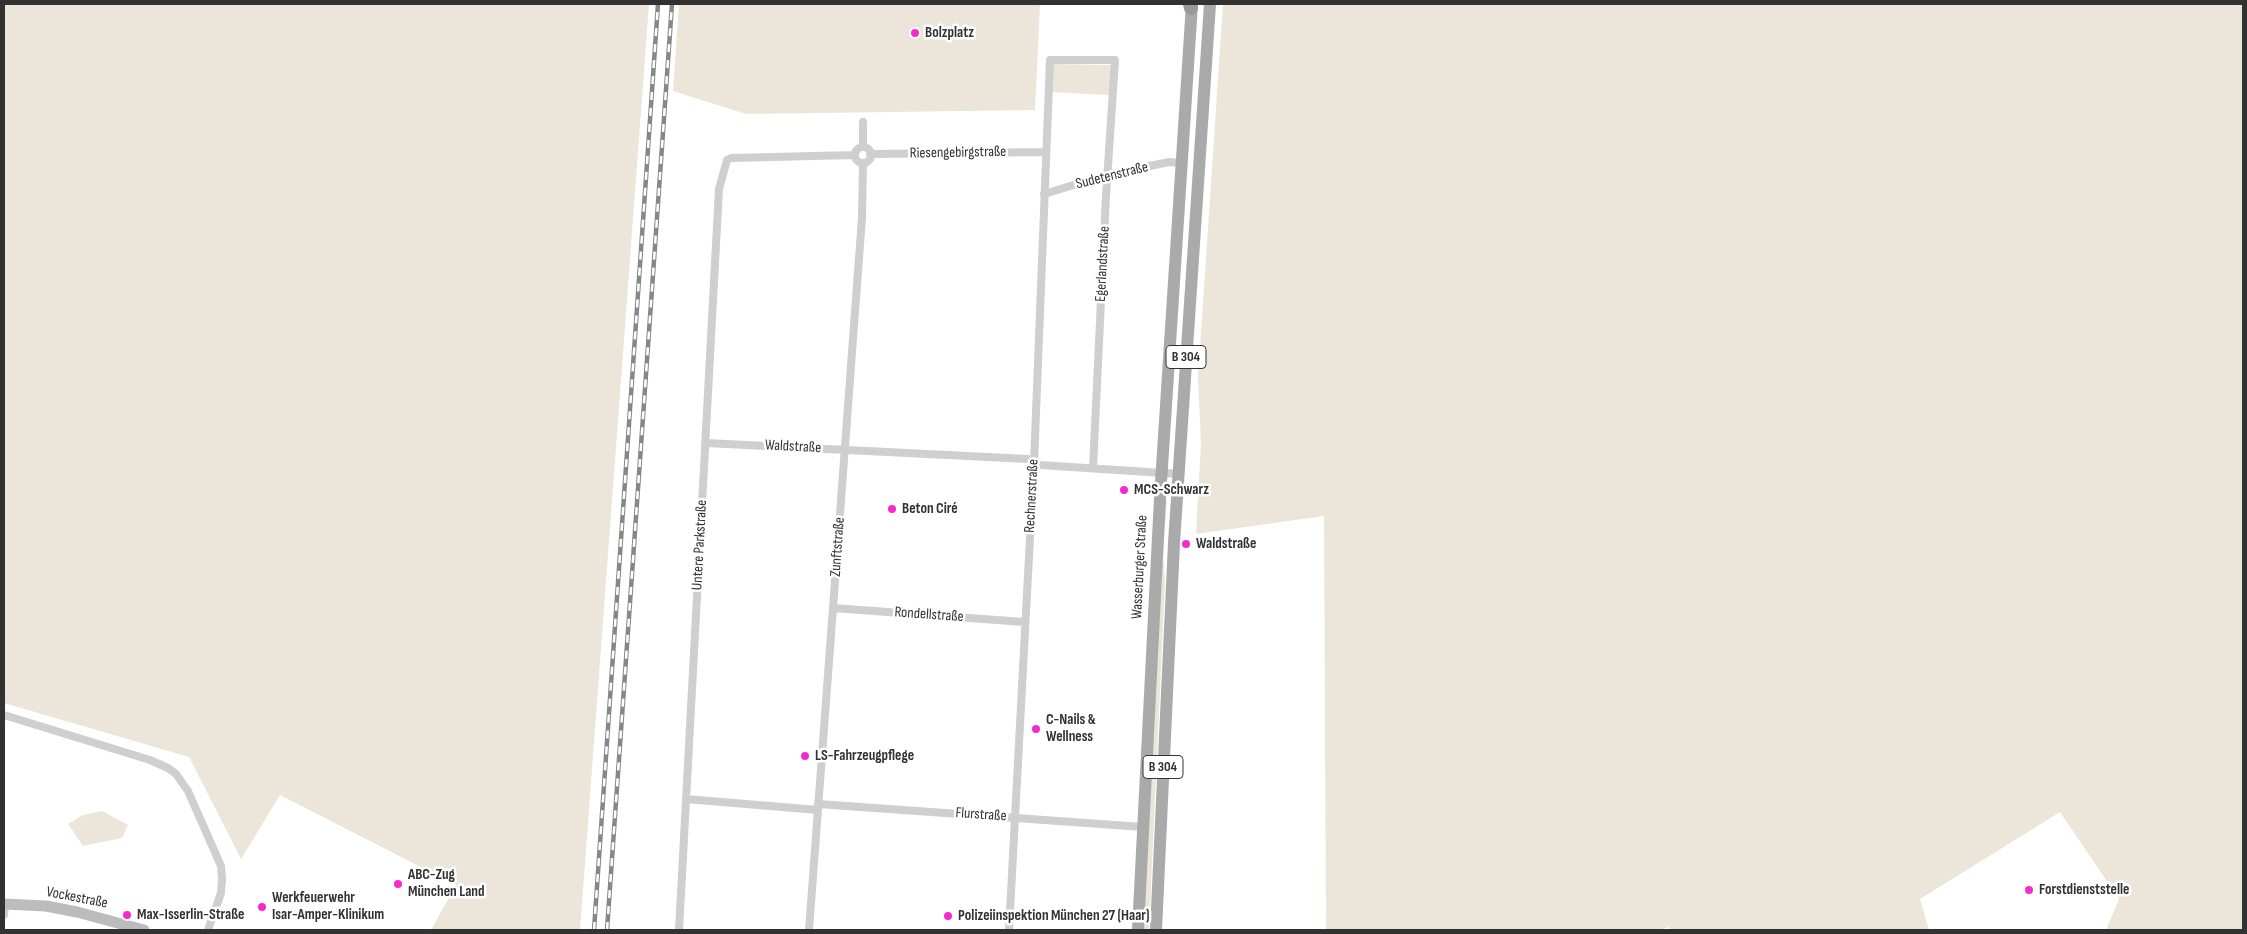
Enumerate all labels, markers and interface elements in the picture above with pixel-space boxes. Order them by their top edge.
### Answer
place label: Bolzplatz [925,24,974,42]
marker: Bolzplatz [909,27,921,39]
street label: Riesengebirgstraße [910,143,1006,163]
street label: Sudetenstraße [1074,158,1150,194]
street label: Egerlandstraße [1092,226,1114,302]
road number: B 304 [1166,346,1206,368]
street label: Waldstraße [764,437,822,457]
street label: Rechnerstraße [1021,459,1043,533]
place label: MCS-Schwarz [1134,481,1209,499]
marker: MCS-Schwarz [1118,484,1130,496]
street label: Untere Parkstraße [689,499,711,591]
place label: Beton Ciré [902,500,958,518]
marker: Beton Ciré [886,503,898,515]
street label: Wasserburger Straße [1128,514,1152,620]
street label: Zunftstraße [827,517,849,577]
place label: Waldstraße [1196,535,1256,553]
marker: Waldstraße [1180,538,1192,550]
street label: Rondellstraße [894,604,964,626]
place label: C-Nails & Wellness [1046,711,1096,746]
marker: C-Nails & Wellness [1030,723,1042,735]
place label: LS-Fahrzeugpflege [815,747,914,765]
marker: LS-Fahrzeugpflege [799,750,811,762]
road number: B 304 [1143,756,1183,779]
street label: Flurstraße [955,804,1007,826]
place label: ABC-Zug München Land [408,866,484,901]
marker: ABC-Zug München Land [392,878,404,890]
place label: Forstdienststelle [2039,881,2130,899]
street label: Vockestraße [45,883,109,913]
marker: Forstdienststelle [2023,884,2035,896]
place label: Werkfeuerwehr Isar-Amper-Klinikum [272,889,384,924]
marker: Werkfeuerwehr Isar-Amper-Klinikum [256,901,268,913]
place label: Max-Isserlin-Straße [137,906,244,924]
place label: Polizeiinspektion München 27 (Haar) [958,907,1149,925]
marker: Max-Isserlin-Straße [121,909,133,921]
marker: Polizeiinspektion München 27 (Haar) [942,910,954,922]

